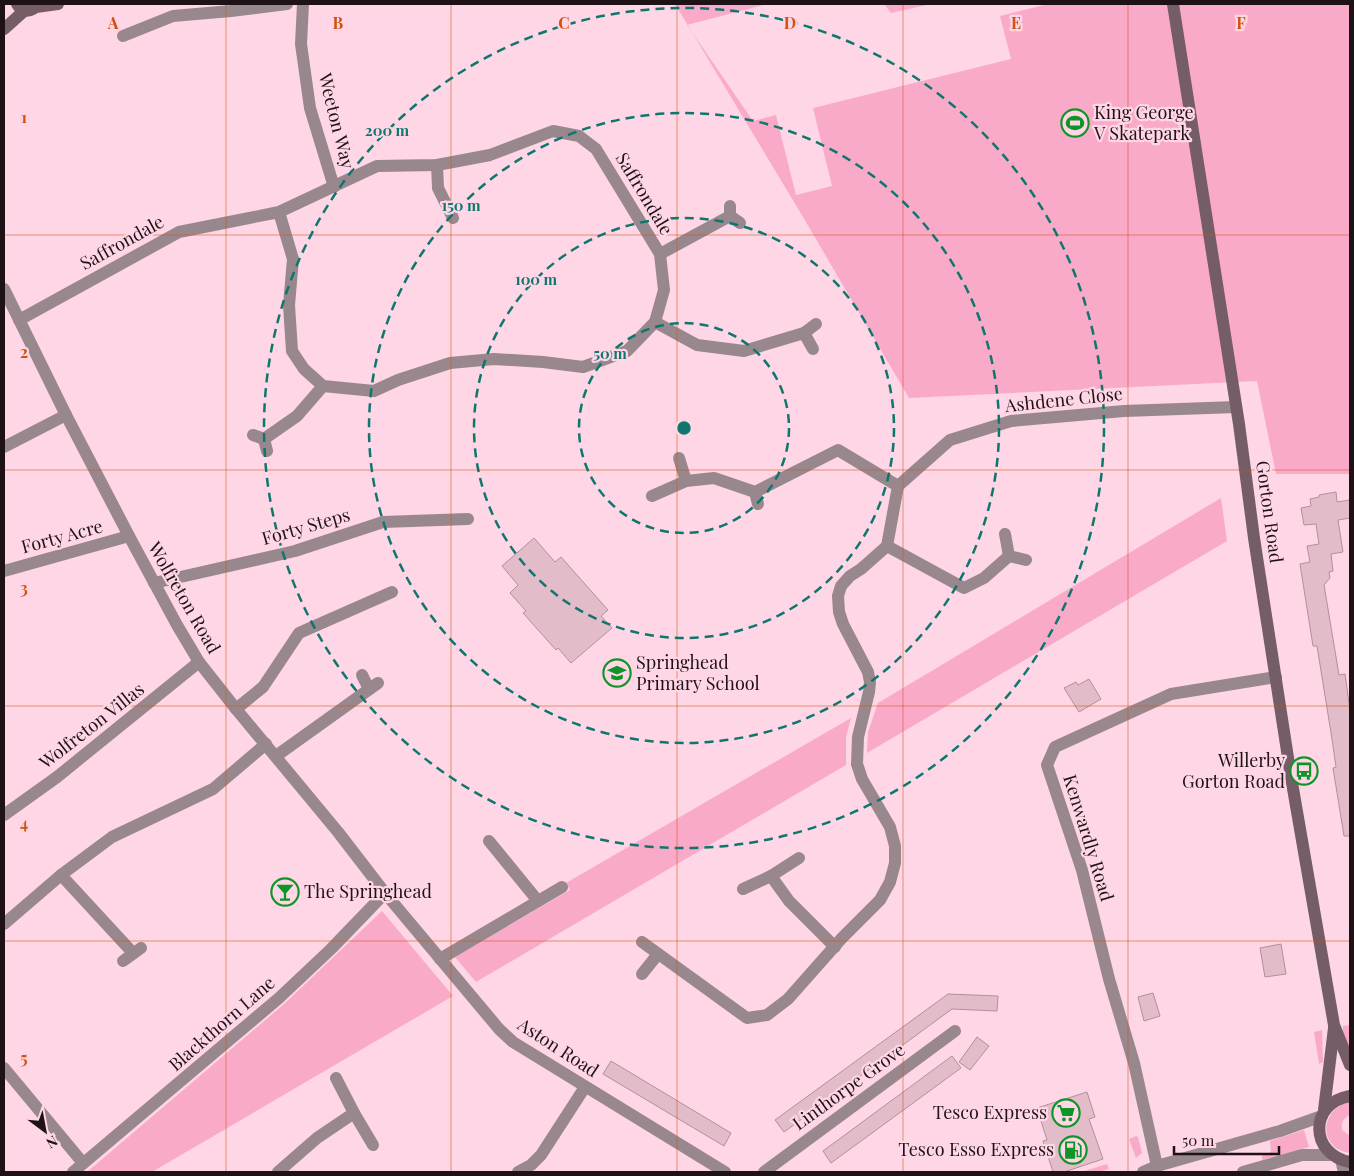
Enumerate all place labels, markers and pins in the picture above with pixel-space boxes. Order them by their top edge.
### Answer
place label: King George V Skatepark [1093,100,1194,145]
sports icon: King George V Skatepark [1060,108,1090,138]
centre of rings [675,419,693,437]
place label: Springhead Primary School [636,650,760,695]
school or university icon: Springhead Primary School [602,658,632,688]
place label: Willerby Gorton Road [1182,748,1286,793]
bus stop icon: Willerby Gorton Road [1289,756,1319,786]
bar icon: The Springhead [270,877,300,907]
place label: The Springhead [304,879,432,903]
supermarket icon: Tesco Express [1051,1098,1081,1128]
place label: Tesco Express [933,1100,1047,1124]
fuel station icon: Tesco Esso Express [1058,1135,1088,1165]
place label: Tesco Esso Express [898,1137,1054,1161]

